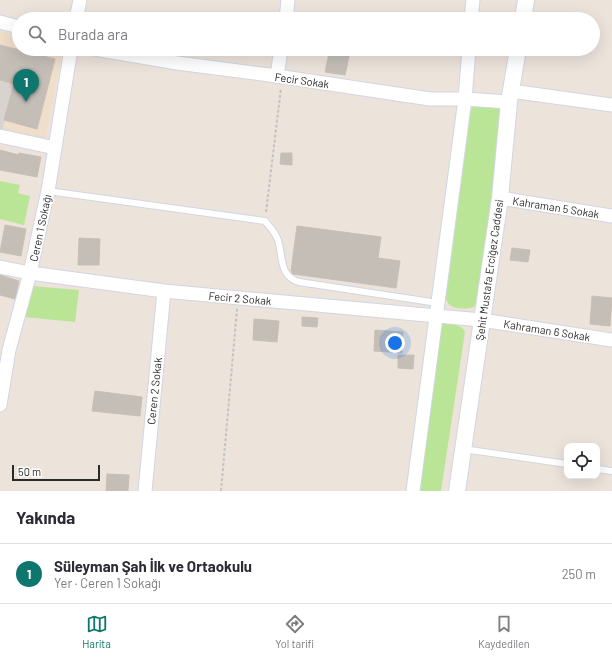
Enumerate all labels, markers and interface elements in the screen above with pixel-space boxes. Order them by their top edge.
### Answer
search box [12,12,600,56]
icon: search [26,23,48,45]
text: Burada ara [58,25,128,43]
pin: 1 [13,69,39,102]
street label: Fecir Sokak [274,70,331,90]
street label: Ceren 1 Sokağı [27,193,53,263]
street label: Kahraman 5 Sokak [512,194,601,220]
street label: Şehit Mustafa Erciğez Caddesi [473,199,505,341]
street label: Fecir 2 Sokak [208,289,272,307]
street label: Kahraman 6 Sokak [503,317,592,343]
your location [385,333,405,353]
street label: Ceren 2 Sokak [144,356,164,425]
map controls [564,443,600,479]
button: locate [564,443,600,479]
scale bar [12,463,100,482]
text: 50 m [18,465,41,478]
text: Yakında [16,507,75,527]
text: Süleyman Şah İlk ve Ortaokulu [54,557,252,575]
text: 1 [27,566,31,582]
text: 250 m [562,566,596,582]
text: Yer · Ceren 1 Sokağı [54,575,161,591]
tab: Harita [82,613,111,650]
tab: Yol tarifi [275,613,314,650]
tab: Kaydedilen [478,613,530,650]

